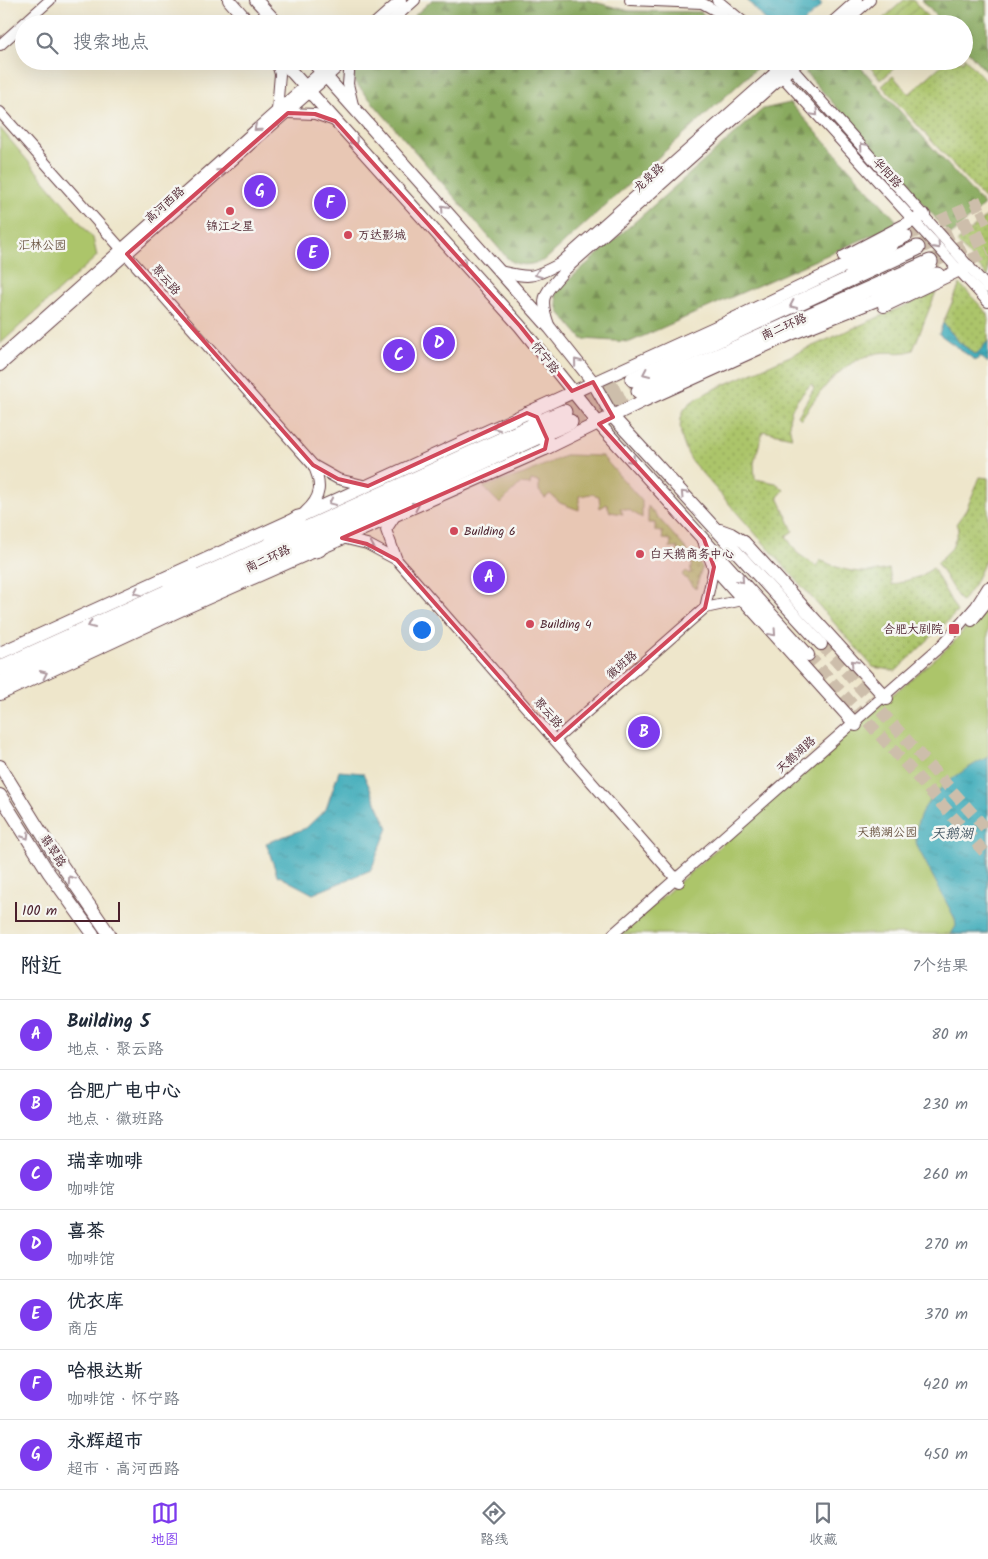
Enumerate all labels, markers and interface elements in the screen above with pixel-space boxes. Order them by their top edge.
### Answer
search box [15,15,973,70]
text: 搜索地点 [73,28,149,58]
icon: search [33,29,61,57]
one-way arrow [809,108,818,117]
one-way arrow [253,123,262,132]
one-way arrow [349,137,358,146]
one-way arrow [860,143,869,152]
street label: 华阳路 [868,153,906,193]
street label: 龙泉路 [629,159,669,197]
one-way arrow [215,169,224,178]
pin: G [244,172,276,210]
street label: 高河西路 [141,182,189,228]
pin: F [314,184,346,222]
marker: 锦江之星 [224,205,236,217]
one-way arrow [441,205,450,214]
place label: 锦江之星 [206,217,254,236]
place label: 万达影城 [358,226,406,245]
marker: 万达影城 [342,229,354,241]
pin: E [297,234,329,272]
park label: 汇林公园 [18,236,66,255]
one-way arrow [931,240,940,249]
one-way arrow [458,257,467,266]
street label: 聚云路 [147,260,185,300]
one-way arrow [534,268,543,278]
one-way arrow [789,298,798,309]
street label: 南二环路 [758,309,810,345]
pin: D [423,324,455,362]
pin: C [383,336,415,374]
street label: 怀宁路 [526,338,564,378]
one-way arrow [574,359,582,368]
one-way arrow [642,366,651,377]
one-way arrow [492,421,501,432]
one-way arrow [626,454,635,463]
one-way arrow [681,490,690,499]
one-way arrow [329,496,338,506]
one-way arrow [411,502,420,513]
place label: Building 6 [464,522,516,541]
marker: Building 6 [448,525,460,537]
street label: 南二环路 [242,540,294,578]
one-way arrow [366,540,375,550]
place label: 白天鹅商务中心 [650,545,734,564]
marker: 白天鹅商务中心 [634,548,646,560]
pin: A [473,558,505,596]
one-way arrow [735,575,744,584]
one-way arrow [133,586,142,596]
place label: Building 4 [540,615,592,634]
your location [409,617,435,643]
marker: Building 4 [524,618,536,630]
one-way arrow [87,619,96,630]
place label: 合肥大剧院 [883,620,943,639]
marker: 合肥大剧院 [947,622,961,636]
one-way arrow [767,628,776,637]
street label: 徽班路 [602,646,642,684]
one-way arrow [851,659,860,668]
one-way arrow [39,670,48,680]
street label: 聚云路 [529,693,567,733]
pin: B [628,713,660,751]
street label: 天鹅湖路 [772,732,820,778]
park label: 天鹅湖公园 [857,823,917,842]
water label: 天鹅湖 [931,823,975,845]
one-way arrow [20,831,29,840]
street label: 翡翠路 [35,831,71,871]
one-way arrow [68,876,77,885]
scale bar [15,899,120,922]
text: 100 m [22,900,57,922]
text: 附近 [20,950,62,983]
text: 7个结果 [913,954,968,979]
text: Building 5 [67,1007,150,1037]
text: A [31,1022,41,1047]
text: 80 m [931,1022,968,1047]
text: 地点 · 聚云路 [67,1037,164,1062]
text: 合肥广电中心 [67,1077,181,1107]
text: B [31,1092,41,1117]
text: 230 m [922,1092,968,1117]
text: 地点 · 徽班路 [67,1107,164,1132]
text: 瑞幸咖啡 [67,1147,143,1177]
text: C [31,1162,41,1187]
text: 260 m [923,1162,968,1187]
text: 咖啡馆 [67,1177,115,1202]
text: 喜茶 [67,1217,105,1247]
text: D [31,1232,41,1257]
text: 270 m [924,1232,968,1257]
text: 咖啡馆 [67,1247,115,1272]
text: 优衣库 [67,1287,124,1317]
text: E [32,1302,40,1327]
text: 370 m [924,1302,968,1327]
text: 商店 [67,1317,99,1342]
text: 哈根达斯 [67,1357,143,1387]
text: F [32,1372,40,1397]
text: 420 m [923,1372,968,1397]
text: 咖啡馆 · 怀宁路 [67,1387,180,1412]
text: 永辉超市 [67,1427,143,1457]
text: G [31,1442,41,1467]
text: 450 m [923,1442,968,1467]
text: 超市 · 高河西路 [67,1457,180,1482]
tab: 地图 [151,1499,179,1551]
tab: 路线 [480,1499,508,1551]
tab: 收藏 [809,1499,837,1551]

